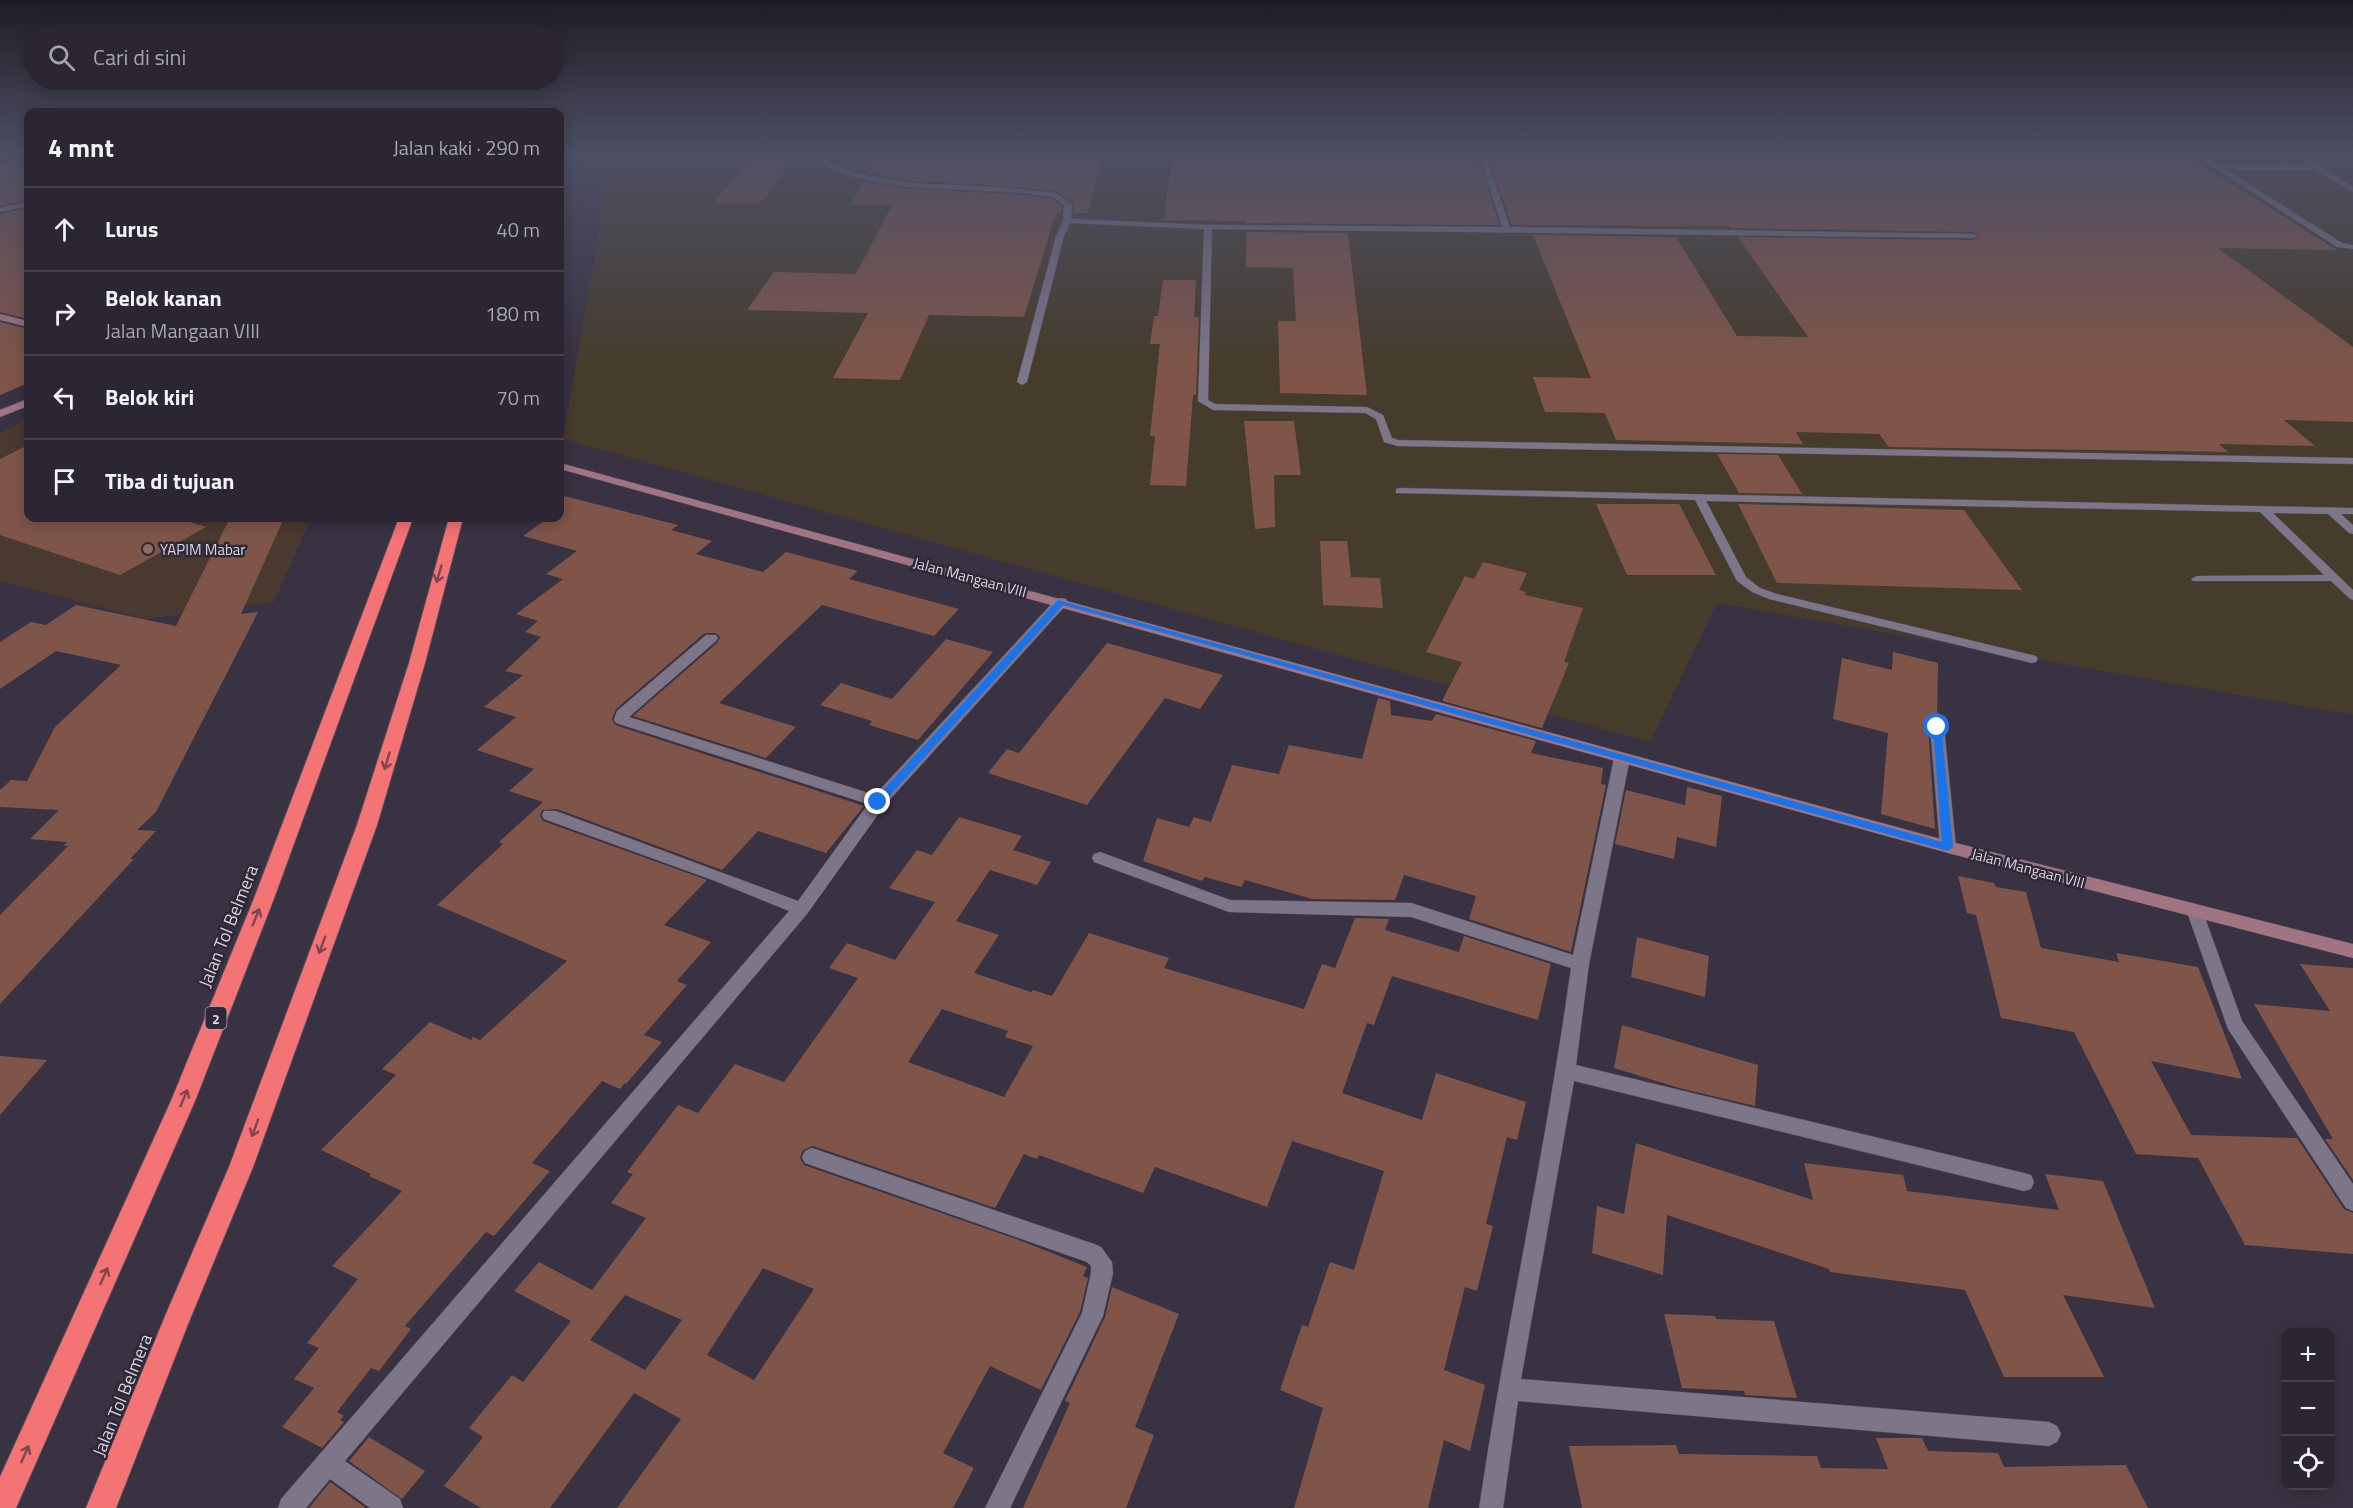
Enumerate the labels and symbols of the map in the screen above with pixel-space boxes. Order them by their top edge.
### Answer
place label: YAPIM Mabar [160,538,246,561]
marker: YAPIM Mabar [141,542,155,556]
street label: Jalan Mangaan VIII [911,551,1029,603]
one-way arrow [433,564,444,583]
route start [1923,713,1949,739]
one-way arrow [381,751,392,770]
route end [864,788,890,814]
street label: Jalan Mangaan VIII [1969,842,2087,894]
street label: Jalan Tol Belmera [191,861,265,991]
one-way arrow [251,909,262,927]
one-way arrow [316,935,327,954]
road number: 2 [206,1007,226,1029]
one-way arrow [179,1090,190,1108]
one-way arrow [249,1119,260,1137]
one-way arrow [99,1268,111,1286]
street label: Jalan Tol Belmera [85,1330,159,1460]
one-way arrow [20,1446,31,1464]

